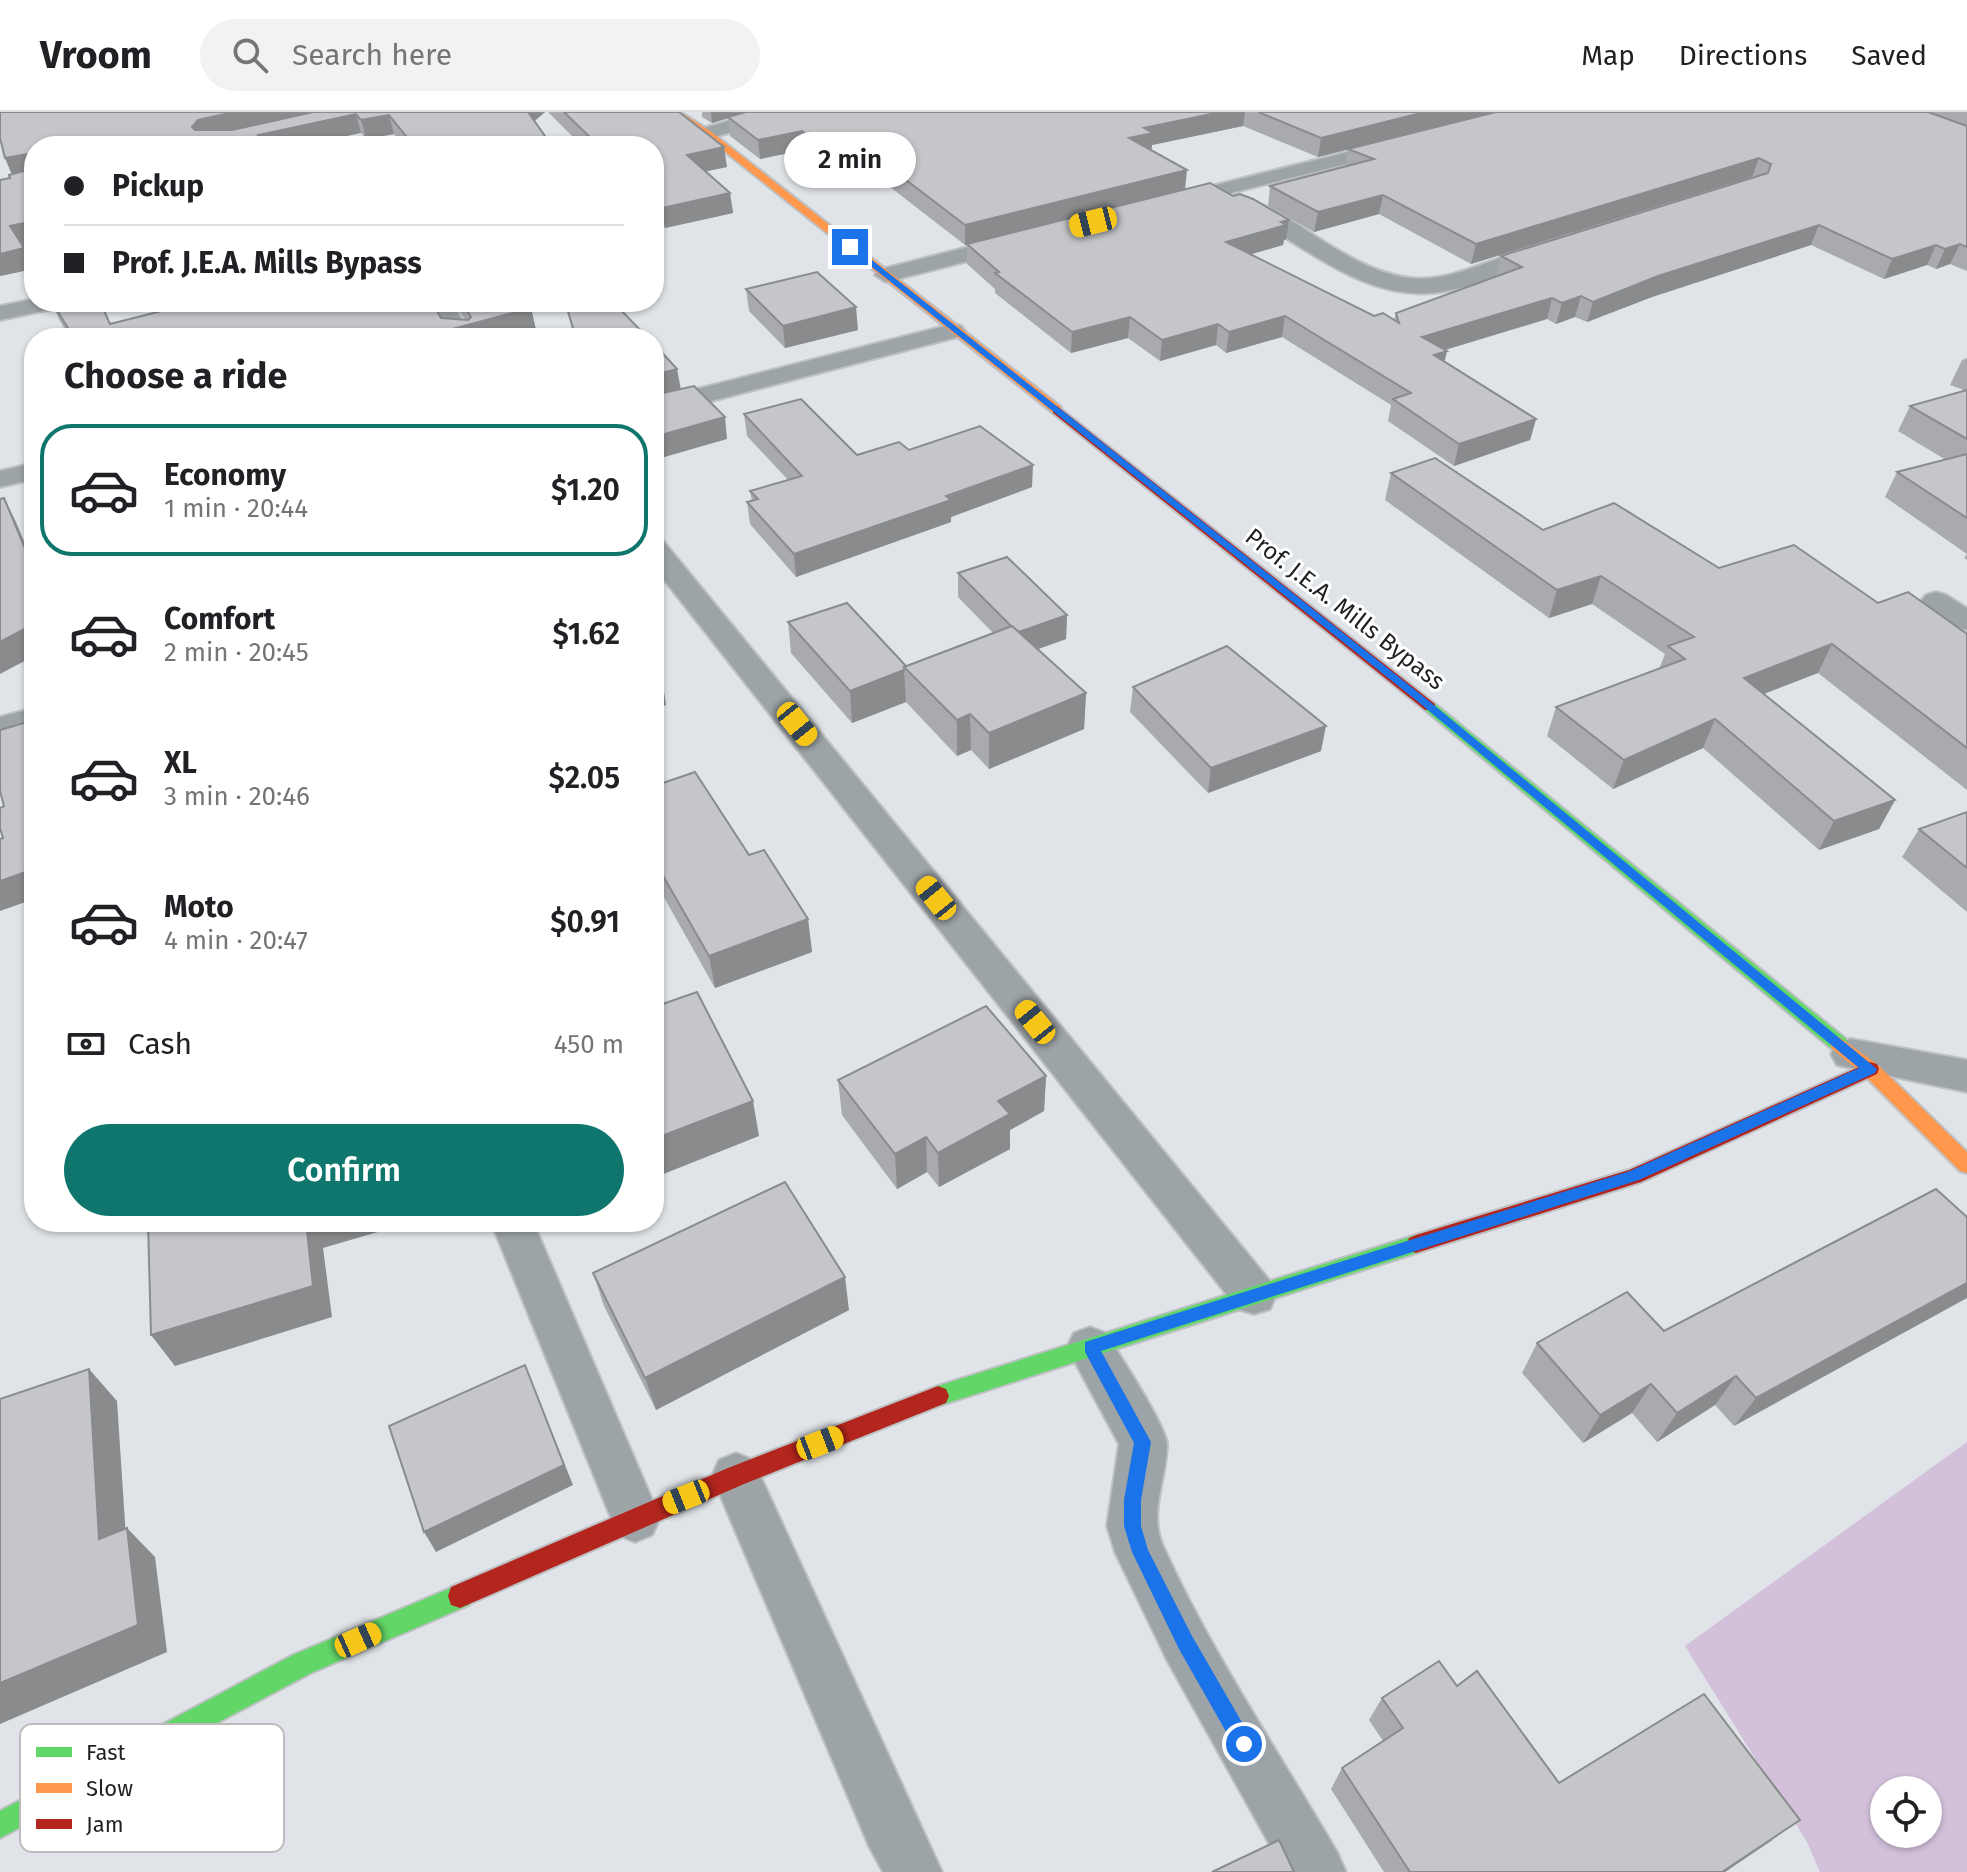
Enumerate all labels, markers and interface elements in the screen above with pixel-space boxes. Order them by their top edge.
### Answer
search box [200,19,760,91]
text: Vroom [40,32,152,78]
icon: search [228,33,272,77]
text: Search here [292,37,452,73]
text: Map [1581,39,1635,72]
text: Directions [1679,39,1807,72]
text: Saved [1851,39,1927,72]
callout: 2 min [784,131,916,187]
text: 2 min [818,144,882,175]
text: Pickup [112,168,204,204]
car [1067,205,1119,239]
route end [832,229,868,265]
text: Prof. J.E.A. Mills Bypass [112,245,422,281]
text: Choose a ride [64,354,287,398]
icon: car [68,454,140,526]
text: Economy [164,457,286,493]
text: $1.20 [551,472,620,508]
text: 1 min · 20:44 [164,493,308,524]
street label: Prof. J.E.A. Mills Bypass [1240,522,1450,696]
icon: car [68,598,140,670]
text: Comfort [164,601,275,637]
text: $1.62 [552,616,620,652]
text: 2 min · 20:45 [164,637,309,668]
car [773,698,821,750]
icon: car [68,742,140,814]
text: XL [164,745,197,781]
text: $2.05 [549,760,620,796]
text: 3 min · 20:46 [164,781,310,812]
car [912,872,960,924]
icon: car [68,886,140,958]
text: Moto [164,889,234,925]
text: $0.91 [550,904,620,940]
text: 4 min · 20:47 [164,925,308,956]
car [1011,996,1059,1048]
icon: cash [64,1022,108,1066]
text: Cash [128,1026,192,1062]
text: 450 m [554,1029,624,1060]
button: Confirm [64,1124,624,1216]
car [793,1423,847,1463]
car [659,1477,713,1517]
car [331,1619,385,1661]
legend [20,1724,284,1852]
route start [1226,1726,1262,1762]
text: Fast [86,1739,126,1766]
text: Slow [86,1775,133,1802]
map controls [1870,1776,1942,1848]
button: locate [1870,1776,1942,1848]
text: Jam [86,1811,124,1838]

